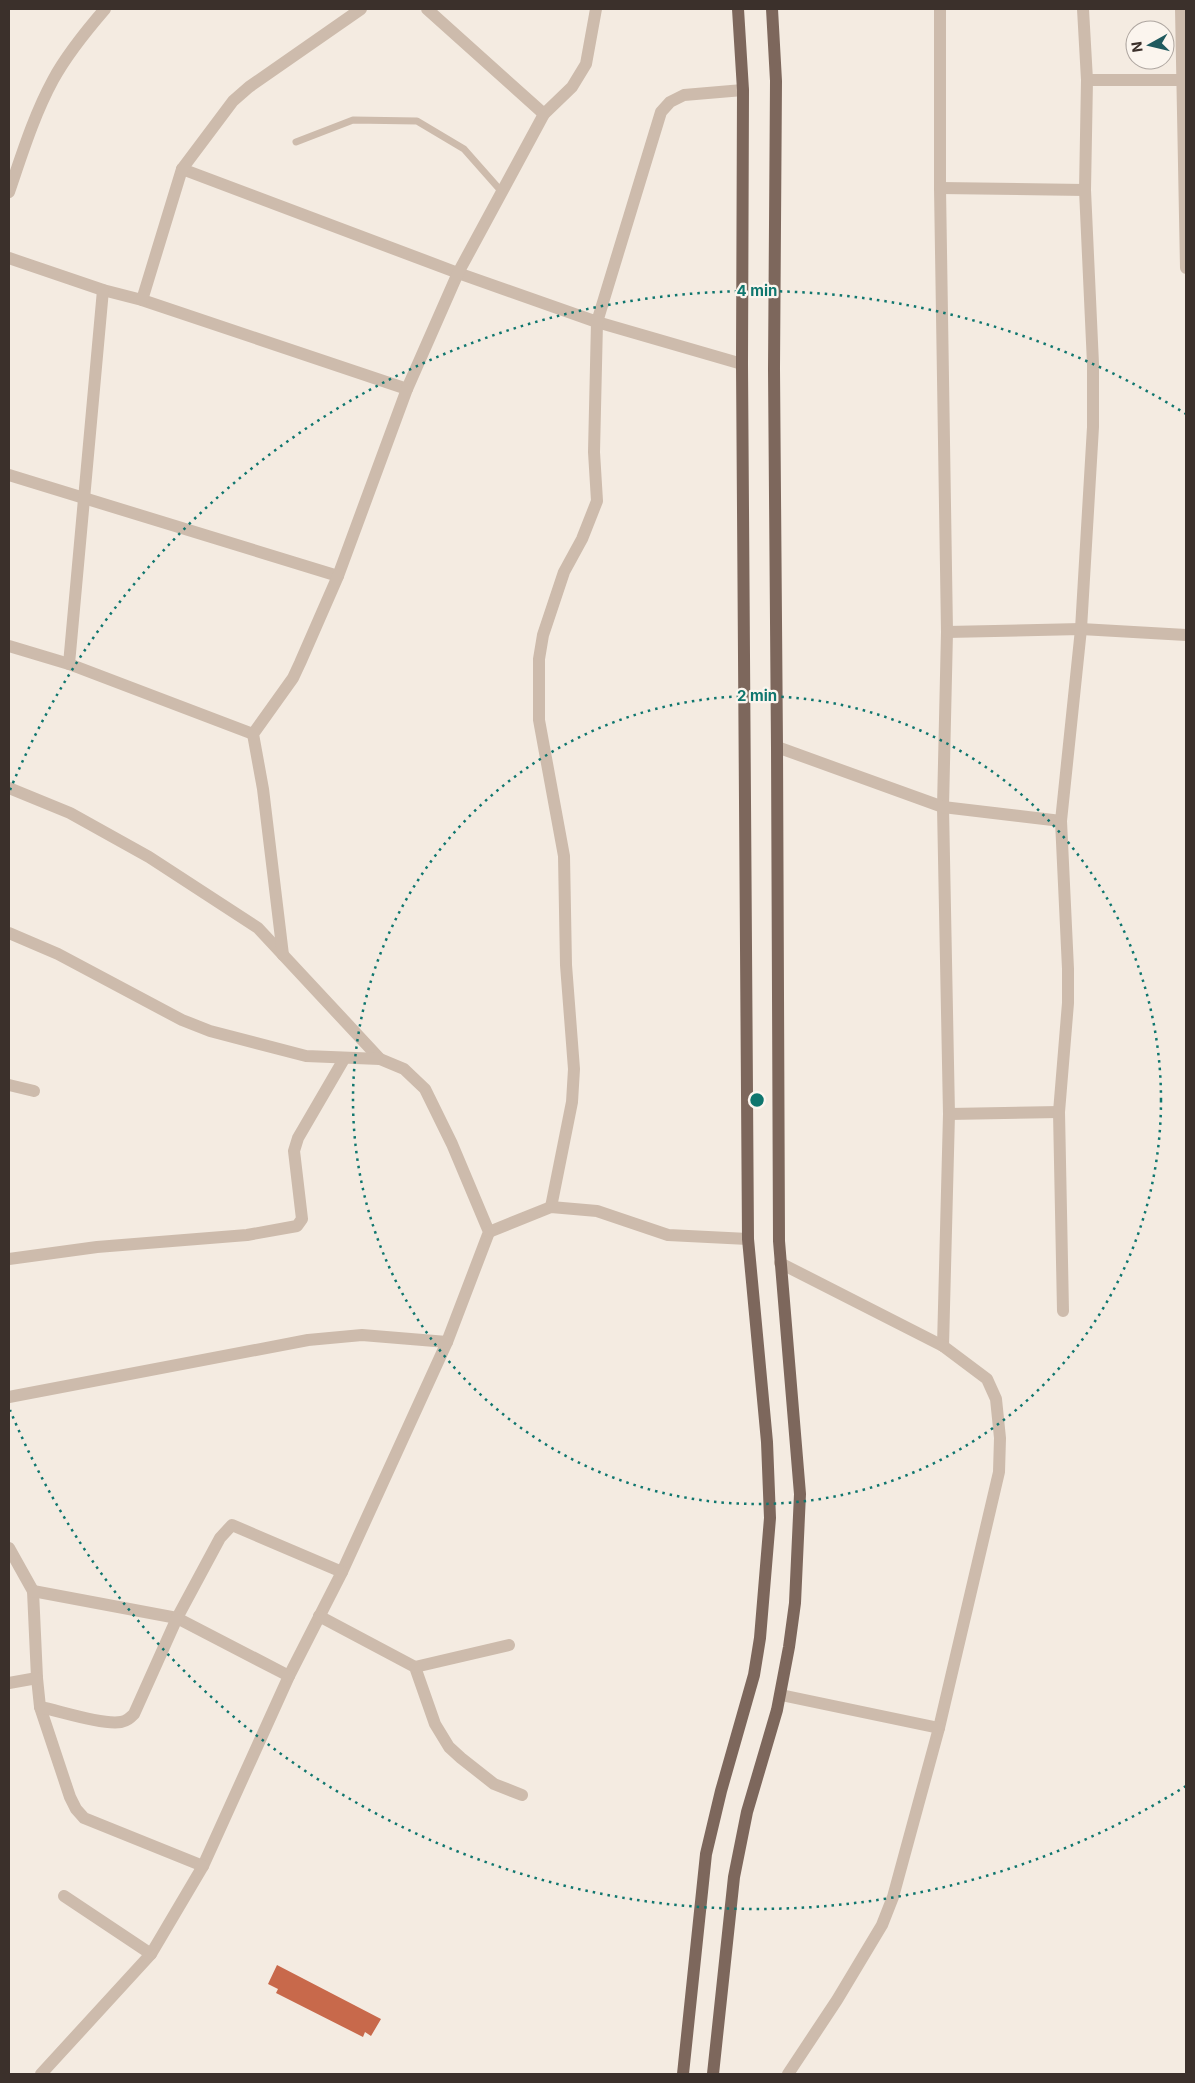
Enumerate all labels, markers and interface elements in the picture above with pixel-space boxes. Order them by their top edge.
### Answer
north arrow [1125,20,1175,70]
text: N [1127,40,1146,53]
text: 4 min [737,281,777,300]
text: 2 min [737,686,777,705]
centre of rings [748,1091,766,1109]

